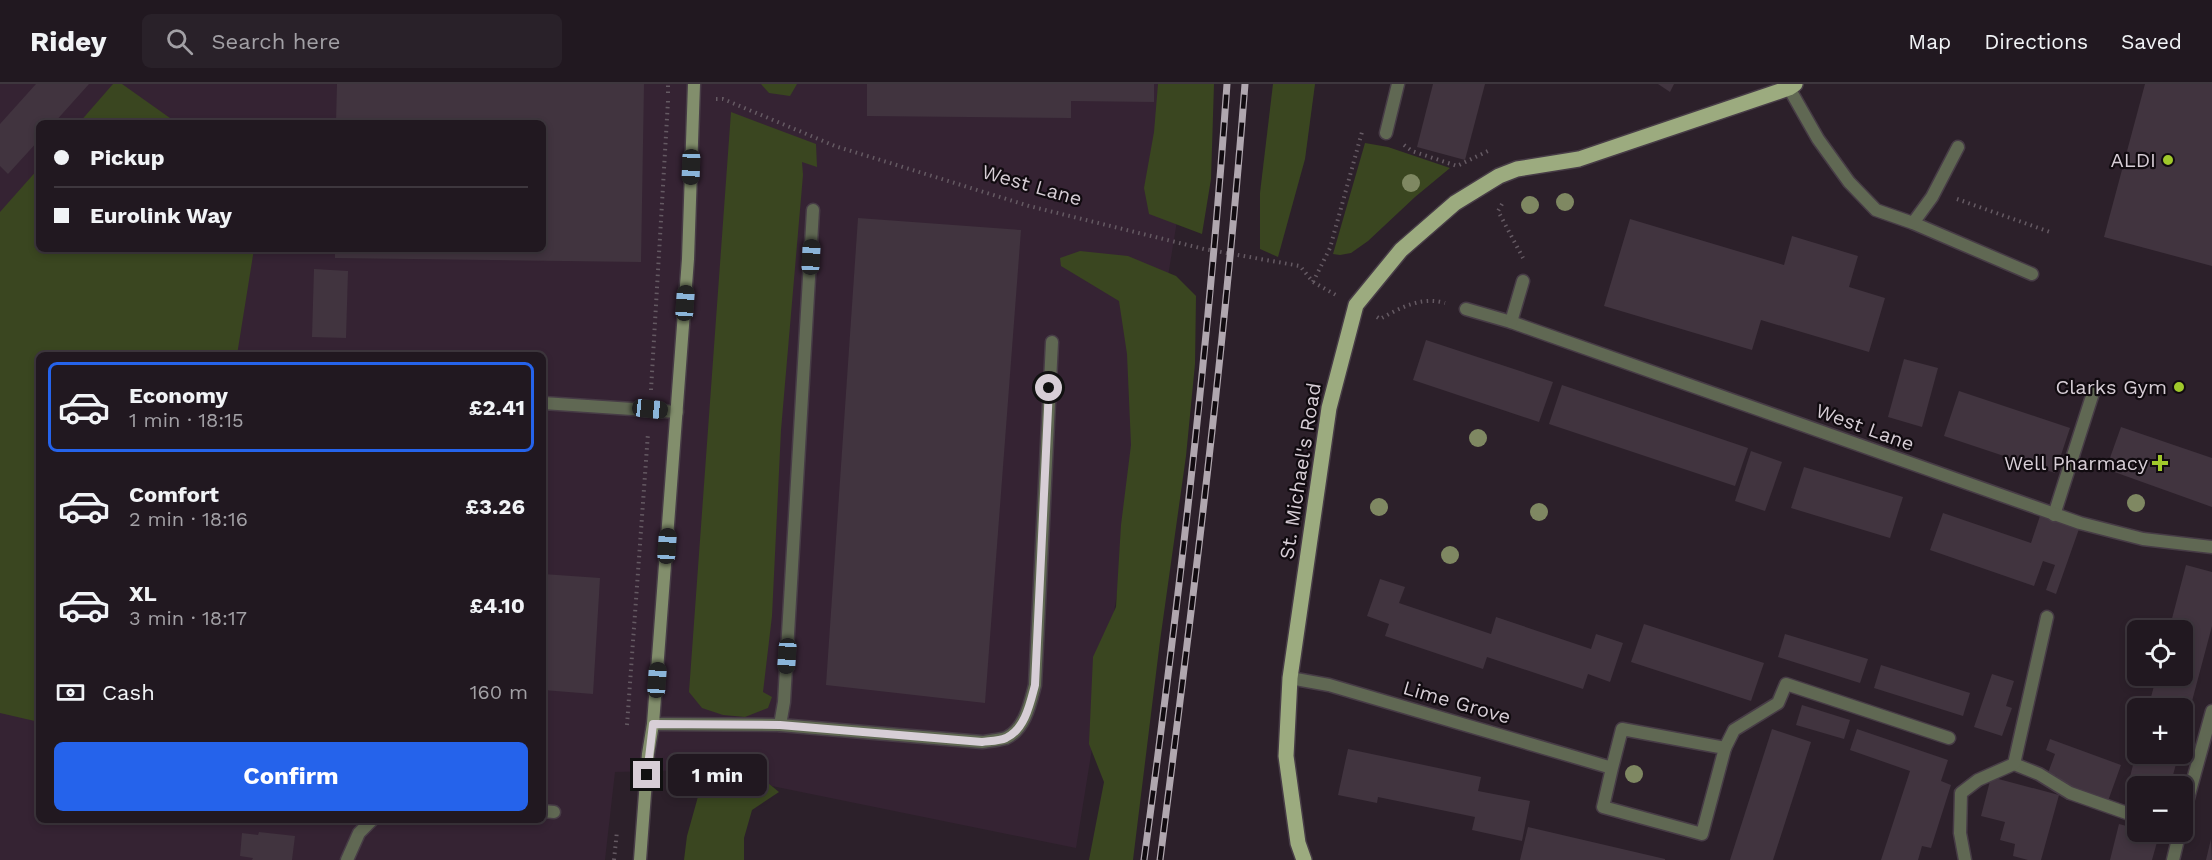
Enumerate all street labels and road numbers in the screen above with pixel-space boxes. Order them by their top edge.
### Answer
street label: West Lane [979,159,1085,211]
street label: St. Michael's Road [1274,381,1326,561]
street label: West Lane [1812,398,1918,456]
street label: Lime Grove [1400,675,1514,729]

